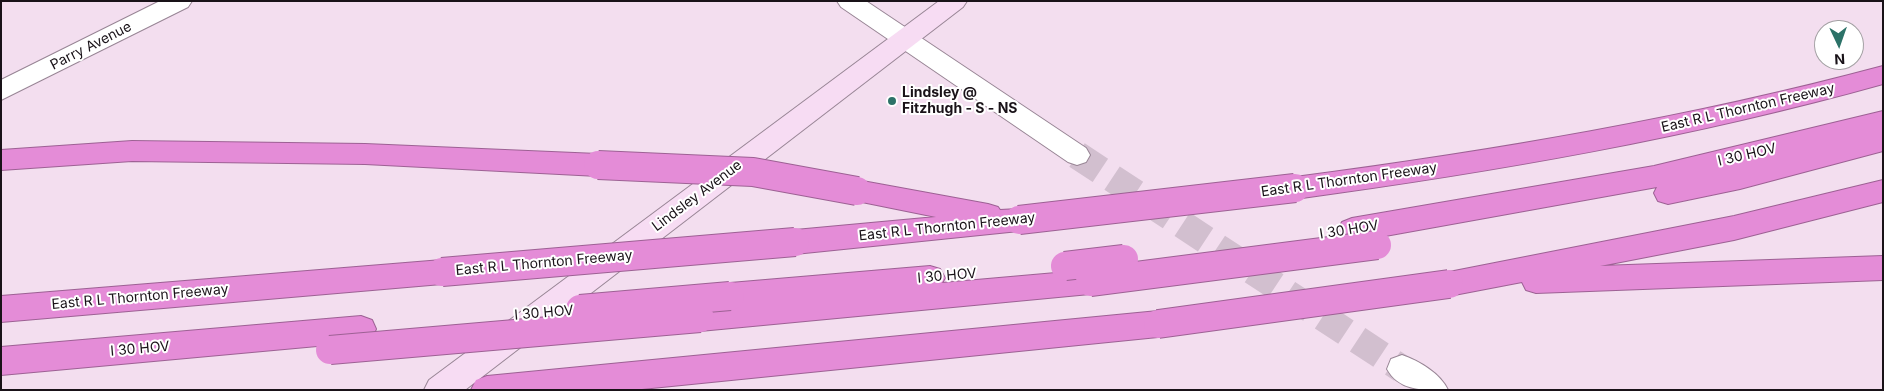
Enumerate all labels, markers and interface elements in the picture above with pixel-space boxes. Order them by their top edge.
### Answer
street label: Parry Avenue [48,18,134,74]
north arrow [1814,20,1864,70]
text: N [1834,51,1846,68]
street label: East R L Thornton Freeway [1660,80,1836,136]
place label: Lindsley @ Fitzhugh - S - NS [902,85,1018,118]
marker: Lindsley @ Fitzhugh - S - NS [886,95,898,107]
street label: I 30 HOV [1716,140,1778,170]
street label: Lindsley Avenue [649,157,745,235]
street label: East R L Thornton Freeway [1260,159,1438,201]
street label: East R L Thornton Freeway [858,209,1036,245]
street label: I 30 HOV [1318,217,1380,243]
street label: East R L Thornton Freeway [455,247,633,279]
street label: I 30 HOV [917,265,977,287]
street label: East R L Thornton Freeway [51,281,229,313]
street label: I 30 HOV [514,302,574,324]
street label: I 30 HOV [110,338,170,360]

